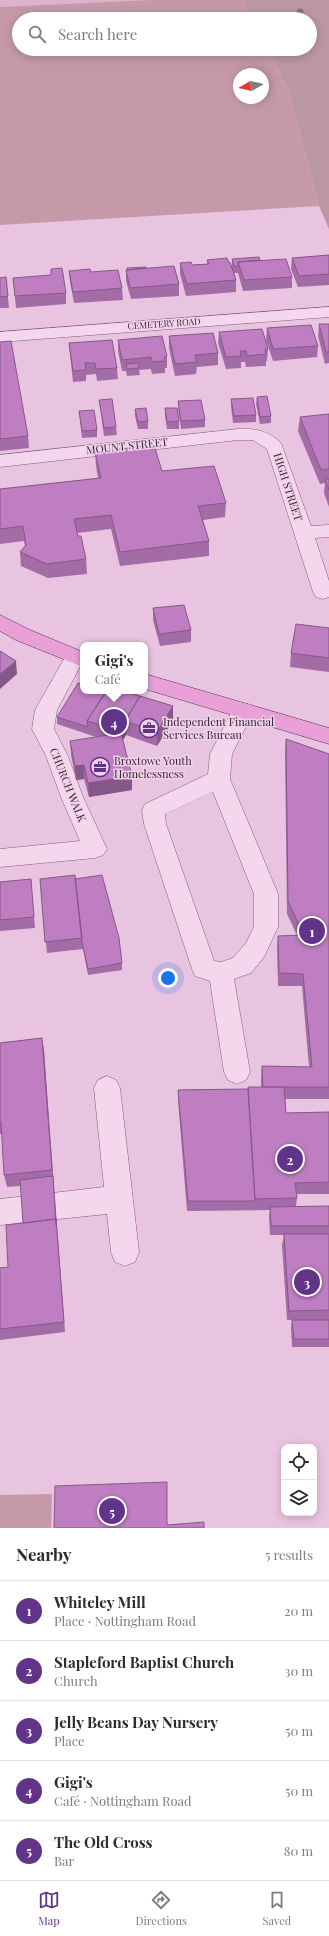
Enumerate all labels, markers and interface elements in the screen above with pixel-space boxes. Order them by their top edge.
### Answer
search box [12,12,317,56]
icon: search [26,23,48,45]
text: Search here [58,24,137,44]
north arrow [233,68,269,104]
street label: CEMETERY ROAD [127,314,201,332]
street label: MOUNT STREET [85,434,169,457]
street label: HIGH STREET [270,451,307,523]
popup [80,642,148,694]
text: Gigi's [95,650,133,670]
text: Café [95,670,121,687]
pin: 4 [101,707,127,737]
place label: Independent Financial Services Bureau [163,714,274,742]
office icon: Independent Financial Services Bureau [138,717,160,739]
street label: CHURCH WALK [47,746,90,825]
place label: Broxtowe Youth Homelessness [114,753,192,781]
office icon: Broxtowe Youth Homelessness [89,756,111,778]
pin: 1 [299,916,325,946]
your location [158,968,178,988]
pin: 2 [277,1144,303,1174]
pin: 3 [294,1267,320,1297]
map controls [281,1444,317,1516]
button: locate [281,1444,317,1480]
button: layers [281,1480,317,1516]
pin: 5 [99,1496,125,1526]
text: Nearby [16,1543,71,1565]
text: 5 results [265,1546,313,1563]
text: Whiteley Mill [54,1592,146,1612]
text: 1 [27,1602,31,1619]
text: 20 m [284,1602,313,1619]
text: Place · Nottingham Road [54,1612,196,1629]
text: Stapleford Baptist Church [54,1652,234,1672]
text: 2 [26,1662,32,1679]
text: 30 m [285,1662,313,1679]
text: Church [54,1672,98,1689]
text: Jelly Beans Day Nursery [54,1712,218,1732]
text: 3 [26,1722,32,1739]
text: 50 m [285,1722,313,1739]
text: Place [54,1732,85,1749]
text: Gigi's [54,1772,93,1792]
text: 4 [26,1782,32,1799]
text: 50 m [285,1782,313,1799]
text: Café · Nottingham Road [54,1792,192,1809]
text: The Old Cross [54,1832,153,1852]
text: 5 [26,1842,32,1859]
text: 80 m [284,1842,313,1859]
text: Bar [54,1852,74,1869]
tab: Map [38,1889,60,1928]
tab: Directions [135,1889,187,1928]
tab: Saved [263,1889,291,1928]

